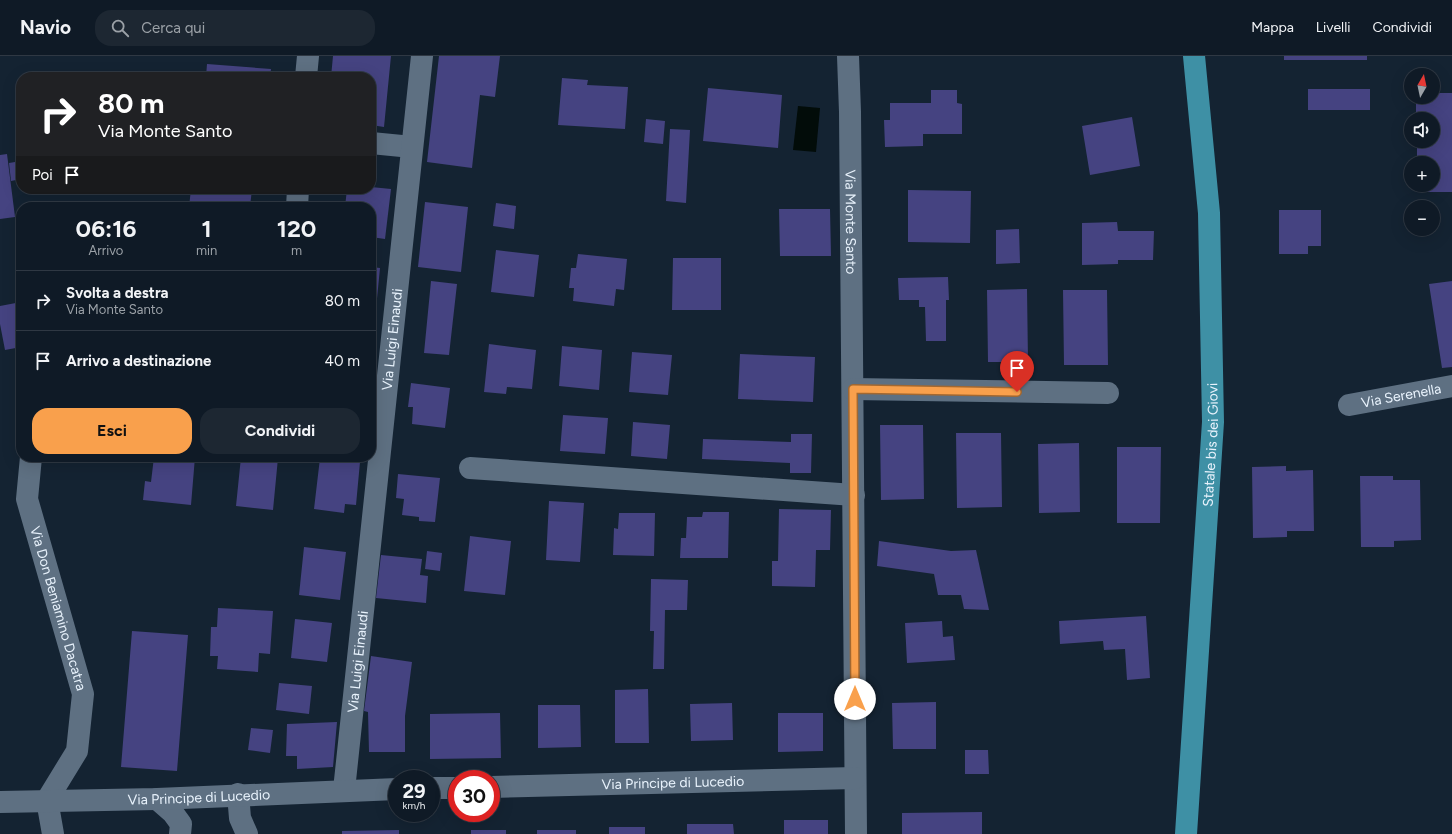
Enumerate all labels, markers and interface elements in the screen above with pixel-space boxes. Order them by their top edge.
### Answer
search box [95,10,375,46]
text: Navio [20,16,71,39]
icon: search [109,17,131,39]
text: Cerca qui [141,19,205,37]
text: Mappa [1251,19,1294,36]
text: Livelli [1316,19,1351,36]
text: Condividi [1373,19,1432,36]
north arrow [1404,68,1440,104]
map controls [1404,68,1440,236]
text: 80 m [98,86,164,120]
icon: right [32,88,84,140]
button: sound [1404,112,1440,148]
text: Via Monte Santo [98,120,233,142]
button: + [1404,156,1440,192]
icon: arrive [61,164,83,186]
text: Poi [32,166,53,184]
street label: Via Monte Santo [841,170,859,274]
button: − [1404,200,1440,236]
text: 06:16 [76,214,136,243]
text: 1 [202,214,212,243]
text: 120 [277,214,316,243]
text: Arrivo [89,243,123,258]
text: min [196,243,217,258]
text: m [291,243,302,258]
text: Svolta a destra [66,284,169,302]
street label: Via Luigi Einaudi [378,288,406,392]
icon: right [32,290,54,312]
text: 80 m [325,292,360,310]
text: Via Monte Santo [66,302,163,317]
icon: arrive [32,350,54,372]
pin [1000,351,1034,392]
text: Arrivo a destinazione [66,352,211,370]
text: 40 m [325,352,360,370]
icon: arrive [1006,357,1028,379]
street label: Via Serenella [1360,380,1443,412]
street label: Statale bis dei Giovi [1199,383,1222,507]
button: Esci [32,408,192,454]
button: Condividi [200,408,360,454]
street label: Via Don Beniamino Dacatra [26,524,90,693]
street label: Via Luigi Einaudi [344,610,372,714]
position arrow [834,678,876,720]
speed limit sign: 30 [448,770,500,822]
street label: Via Principe di Lucedio [602,773,744,793]
text: 29 [402,779,426,803]
street label: Via Principe di Lucedio [128,786,271,809]
text: km/h [403,799,425,812]

